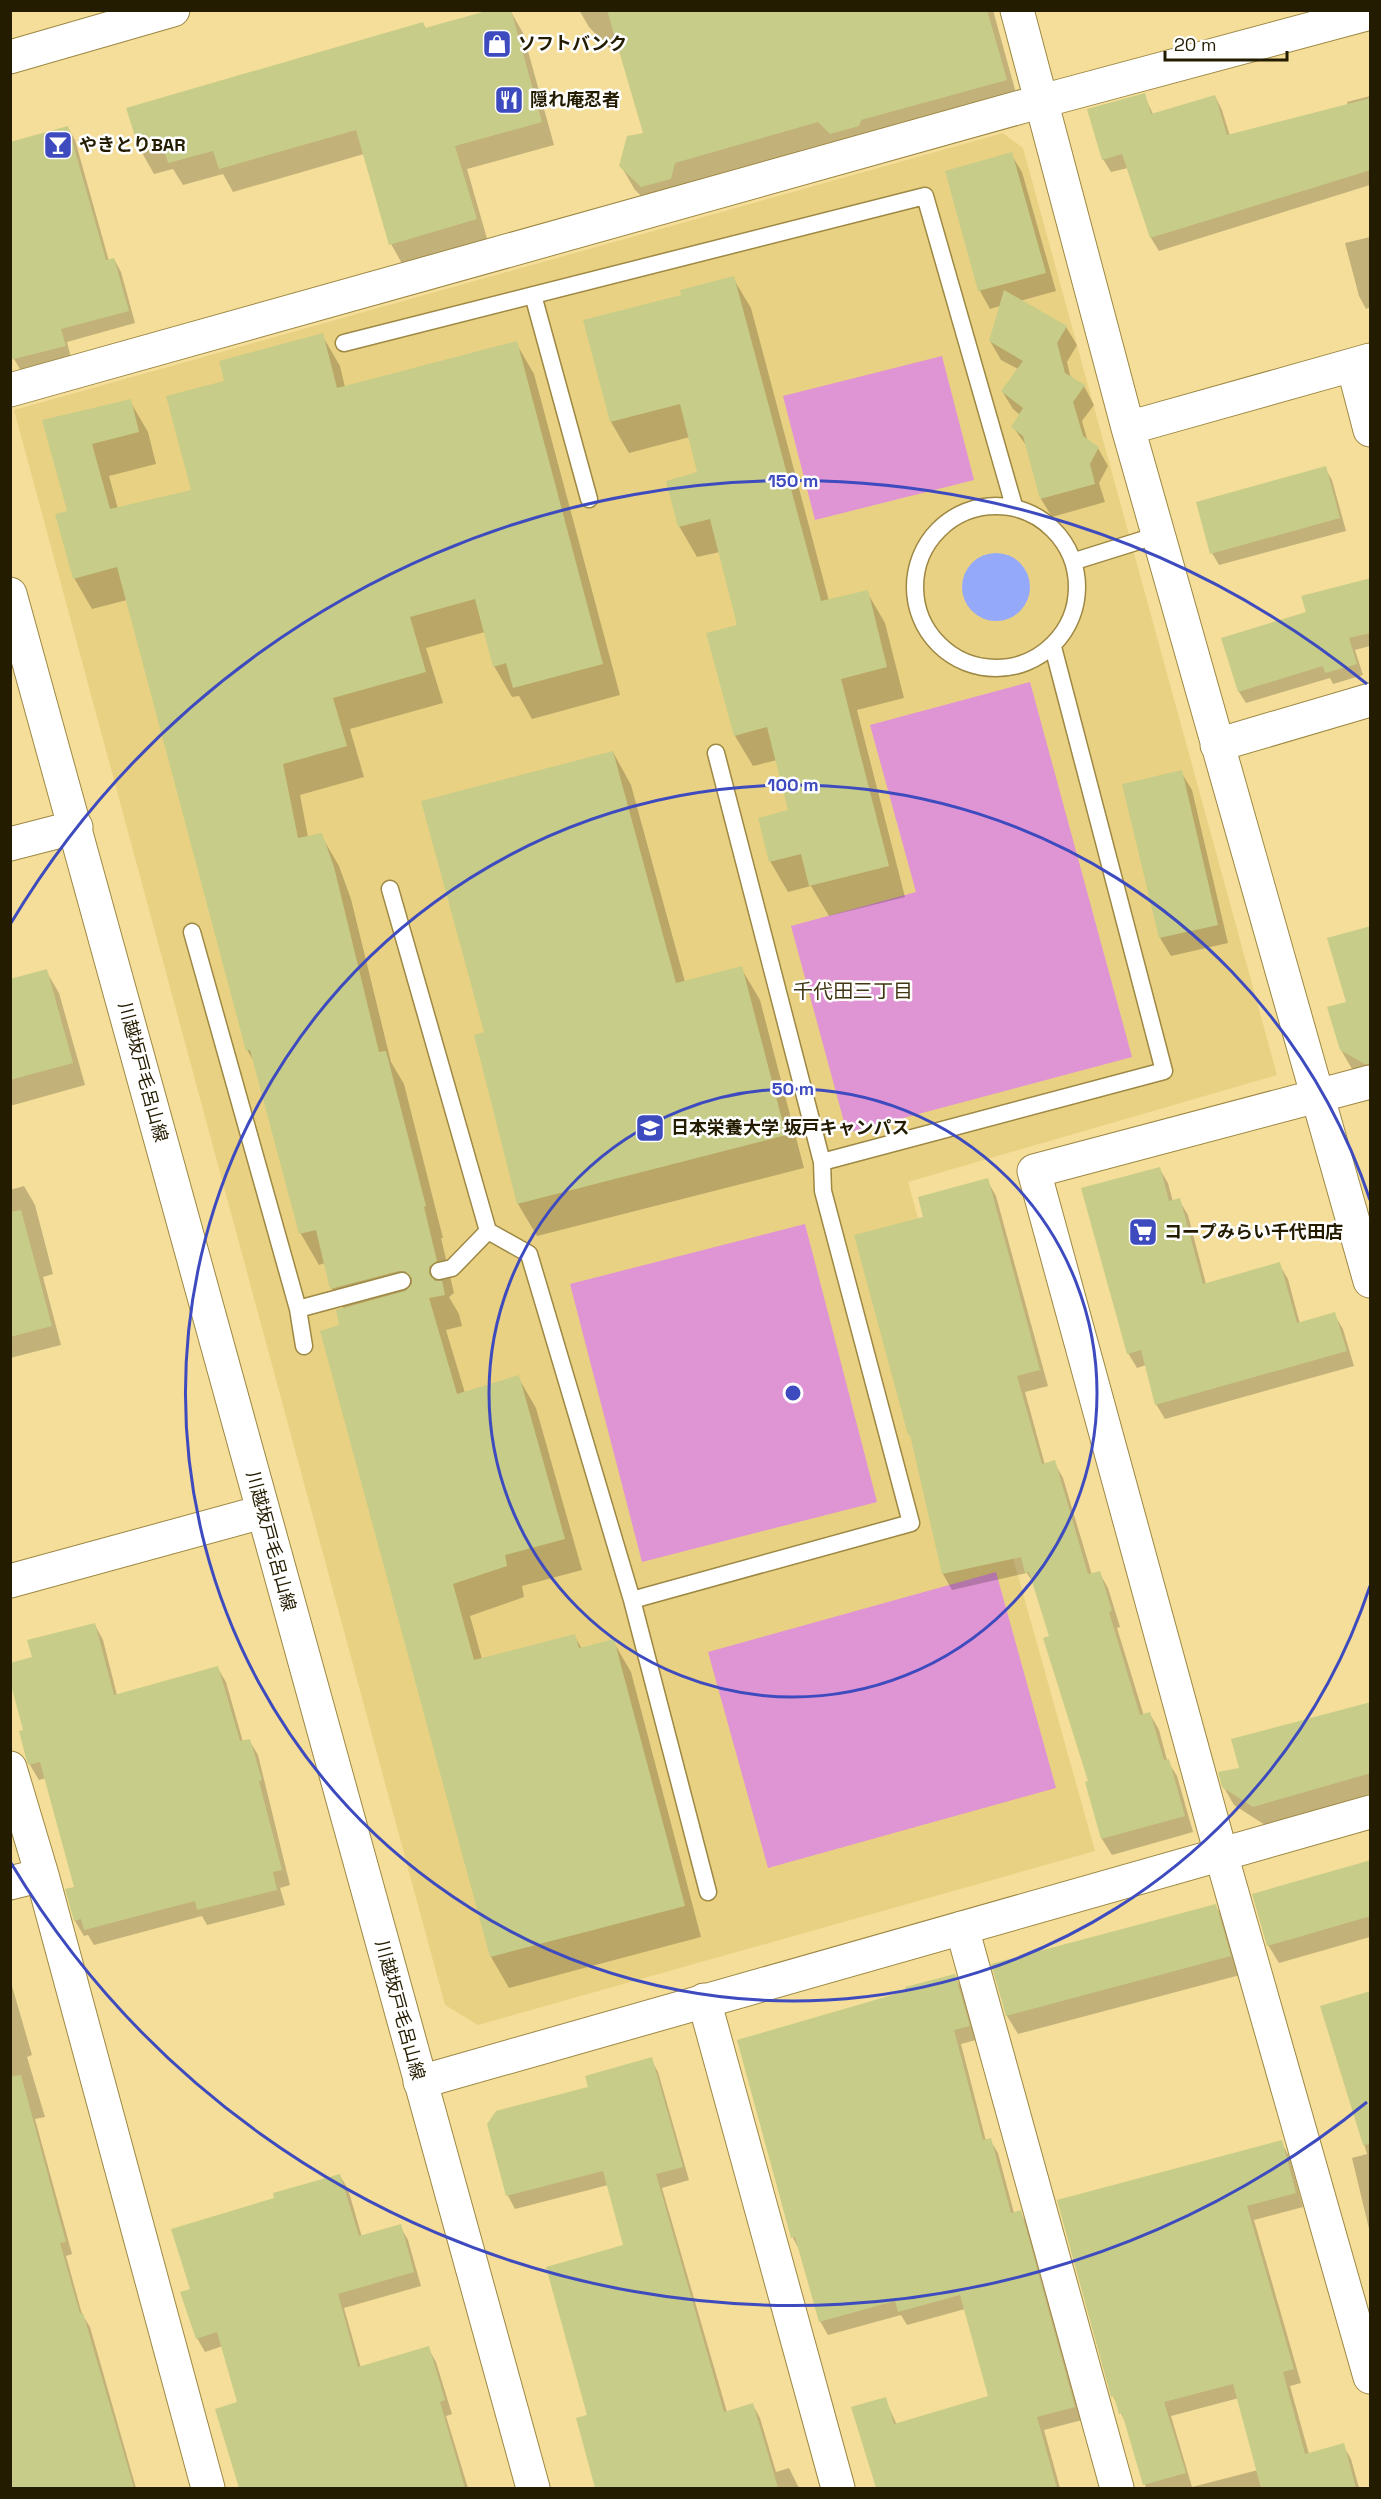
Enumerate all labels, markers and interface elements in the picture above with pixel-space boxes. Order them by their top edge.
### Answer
scale bar [1165,24,1286,62]
shop icon: ソフトバンク [481,28,513,60]
place label: ソフトバンク [518,32,627,55]
text: 20 m [1174,33,1217,56]
restaurant icon: 隠れ庵忍者 [493,84,525,116]
place label: 隠れ庵忍者 [530,88,620,111]
bar icon: やきとりBAR [42,129,74,161]
place label: やきとりBAR [79,133,186,156]
text: 150 m [768,469,818,492]
text: 100 m [767,773,819,796]
district label: 千代田三丁目 [793,978,913,1004]
street label: 川越坂戸毛呂山線 [114,999,173,1144]
text: 50 m [772,1077,814,1100]
school or university icon: 日本栄養大学 坂戸キャンパス [634,1112,666,1144]
place label: 日本栄養大学 坂戸キャンパス [671,1116,910,1139]
supermarket icon: コープみらい千代田店 [1127,1216,1159,1248]
place label: コープみらい千代田店 [1164,1220,1343,1243]
centre of rings [783,1383,803,1403]
street label: 川越坂戸毛呂山線 [242,1468,301,1613]
street label: 川越坂戸毛呂山線 [371,1937,430,2082]

